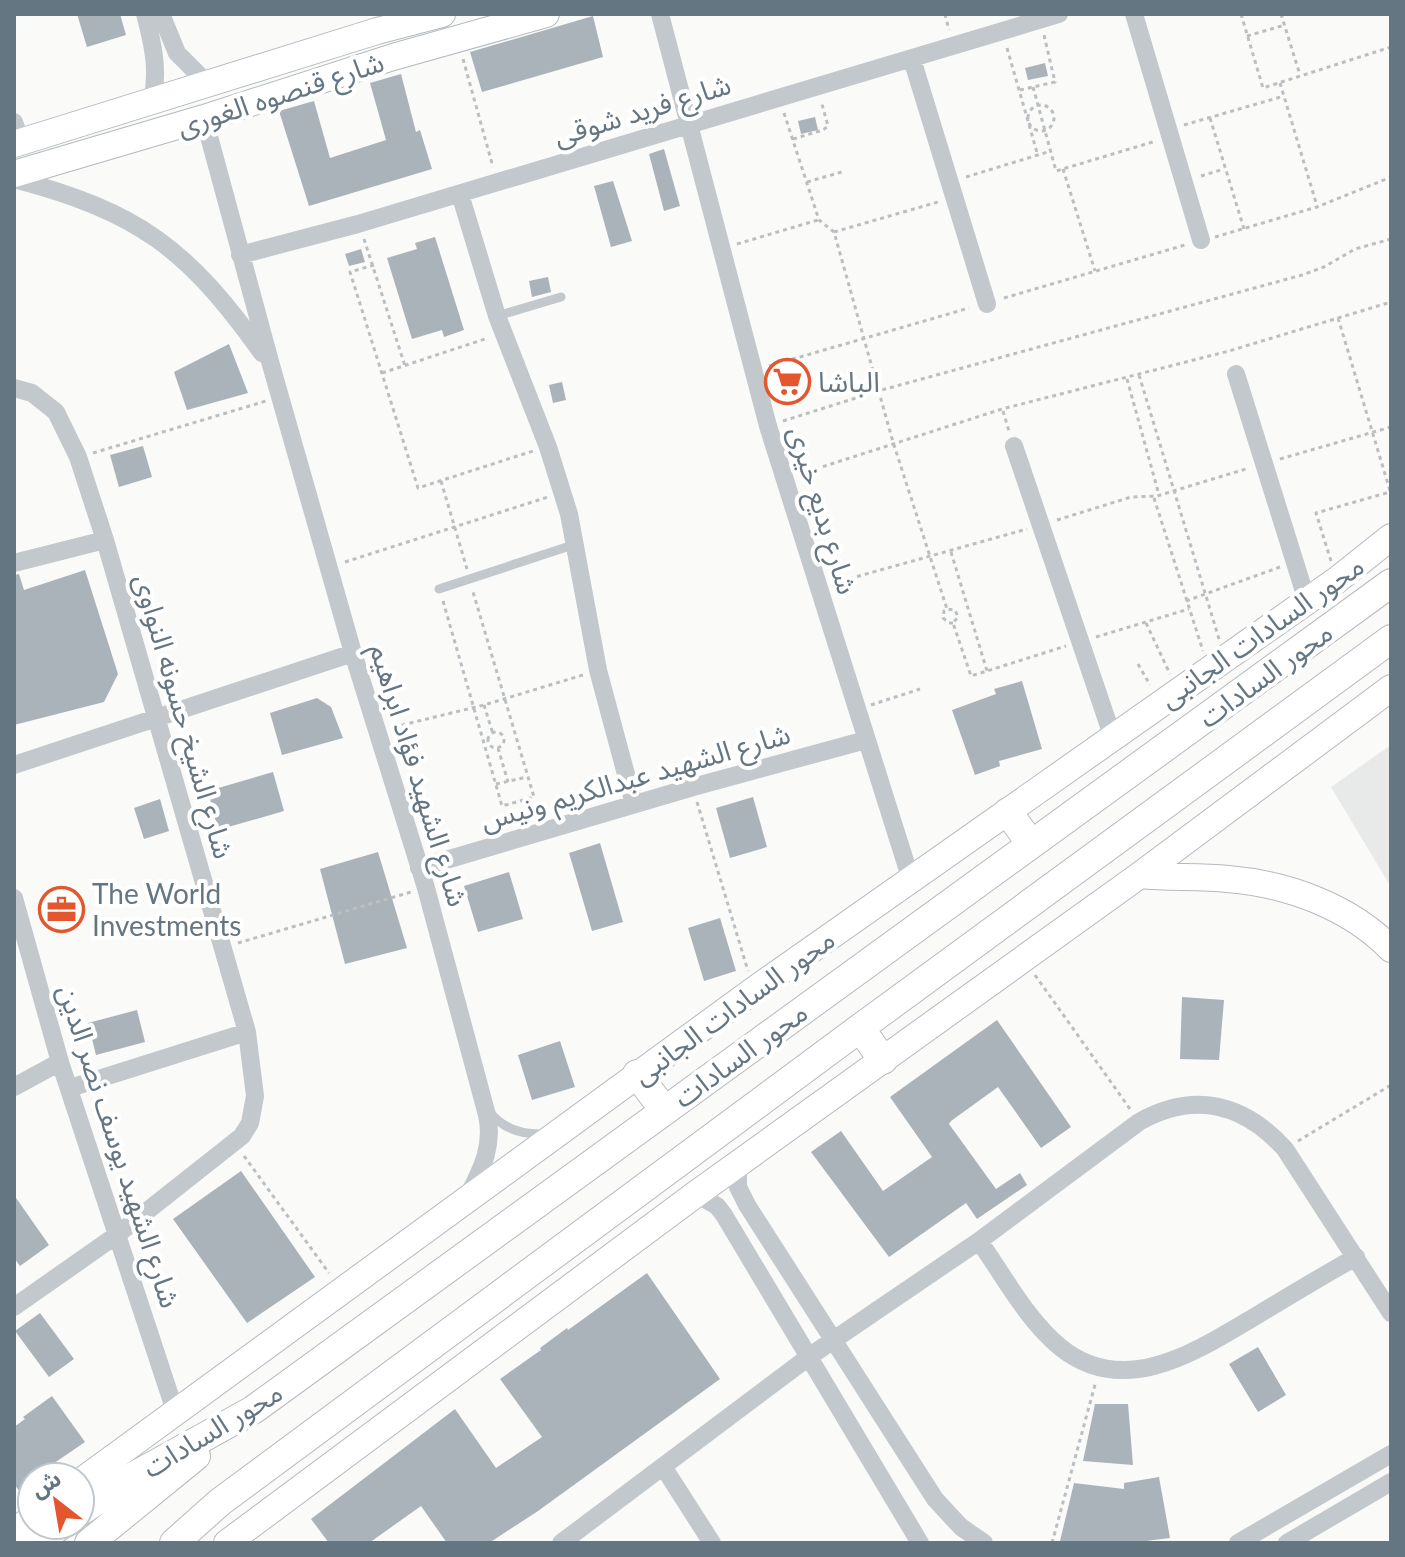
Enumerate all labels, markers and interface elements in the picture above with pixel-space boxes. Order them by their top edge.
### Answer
street label: شارع قنصوه الغورى [172,44,389,147]
street label: شارع فريد شوقى [549,66,736,157]
supermarket icon: الباشا [763,357,811,405]
place label: الباشا [818,364,880,398]
street label: شارع بديع خيرى [778,422,866,600]
street label: محور السادات الجانبى [1152,548,1370,714]
street label: شارع الشيخ حسونه النواوى [123,570,242,864]
street label: محور السادات [1192,614,1338,734]
street label: شارع الشهيد فؤاد ابراهيم [358,640,476,912]
street label: شارع الشهيد عبدالكريم ونيس [476,715,795,842]
place label: The World Investments [92,876,241,942]
office icon: The World Investments [37,885,85,933]
street label: محور السادات الجانبى [625,921,841,1091]
street label: شارع الشهيد يوسف نصر الدين [47,980,188,1313]
street label: محور السادات [667,994,813,1114]
street label: محور السادات [136,1374,289,1485]
north arrow [16,1461,96,1541]
text: ش [26,1464,65,1503]

